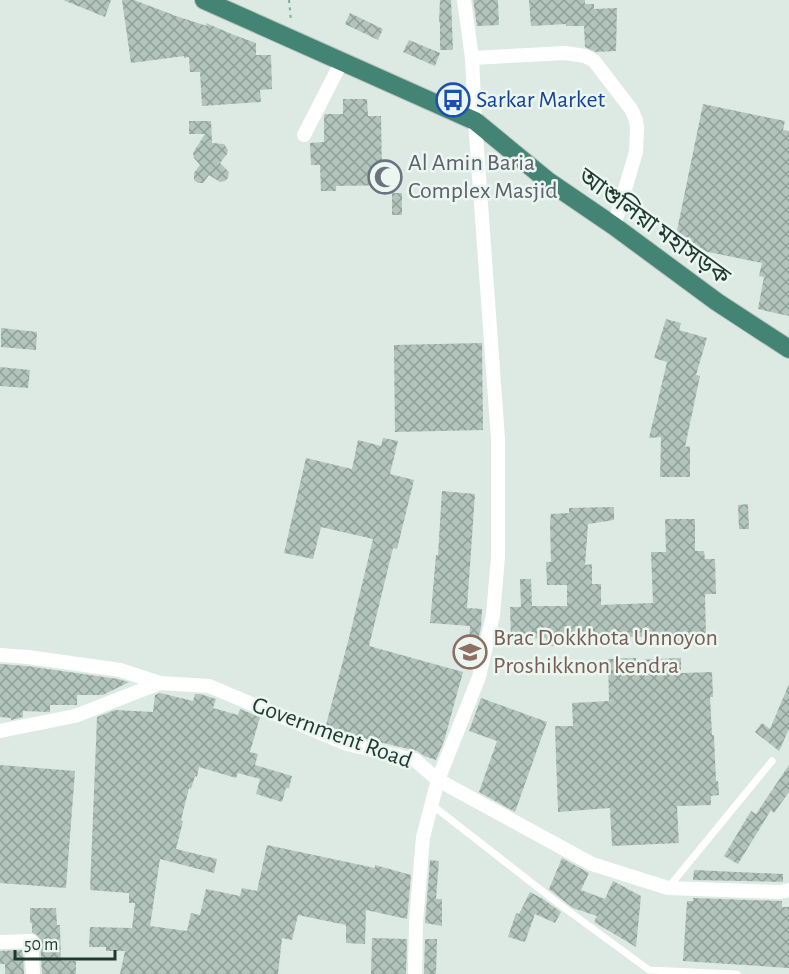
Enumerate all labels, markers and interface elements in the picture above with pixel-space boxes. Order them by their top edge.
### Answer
bus stop icon: Sarkar Market [435,82,471,118]
place label: Sarkar Market [476,88,605,112]
place label: Al Amin Baria Complex Masjid [408,151,558,203]
mosque icon: Al Amin Baria Complex Masjid [367,159,403,195]
street label: আশুলিয়া মহাসড়ক [573,161,736,290]
place label: Brac Dokkhota Unnoyon Proshikknon kendra [493,626,718,678]
school or university icon: Brac Dokkhota Unnoyon Proshikknon kendra [452,634,488,670]
street label: Government Road [249,693,415,773]
scale bar [15,923,116,961]
text: 50 m [24,936,58,954]

